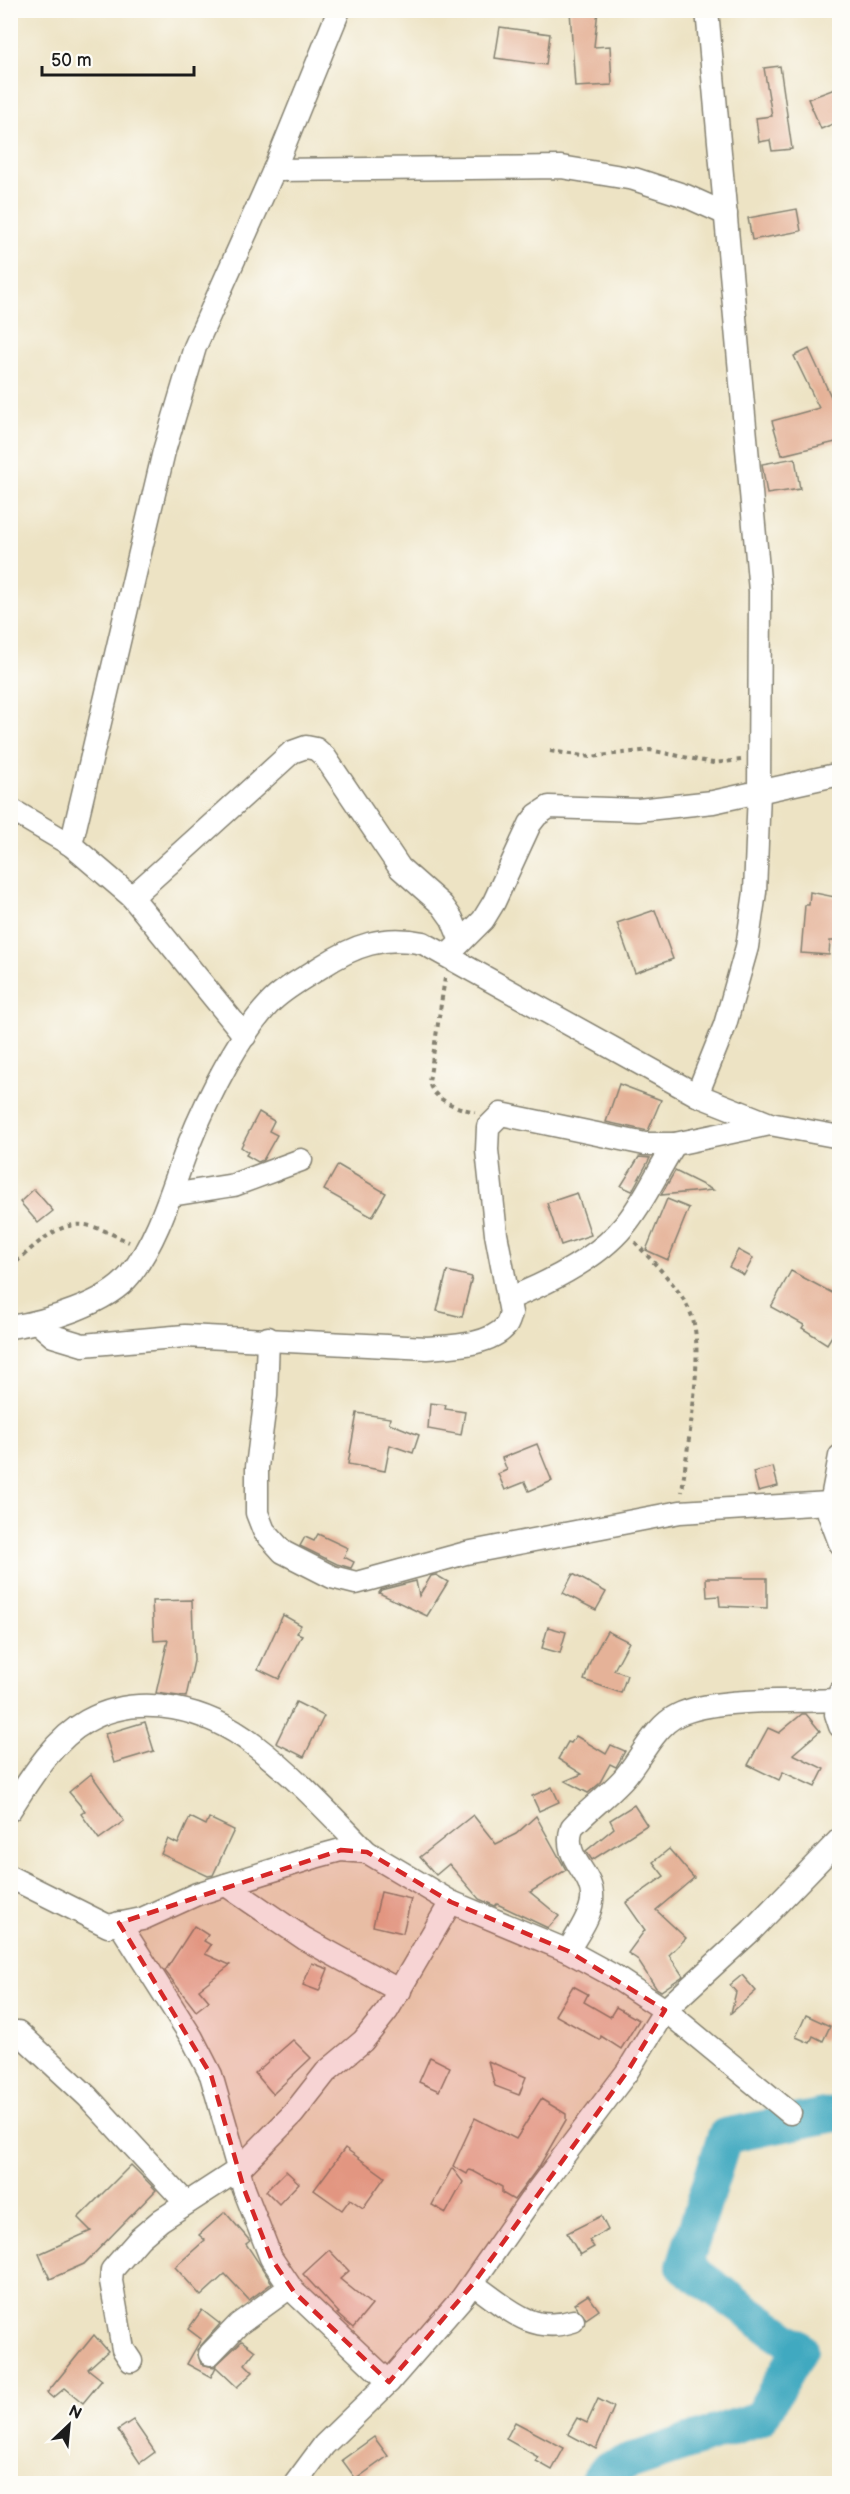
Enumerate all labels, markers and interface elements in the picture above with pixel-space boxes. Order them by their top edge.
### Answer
scale bar [42,39,194,77]
text: 50 m [51,50,92,71]
north arrow [39,2395,99,2455]
text: N [65,2402,84,2424]

